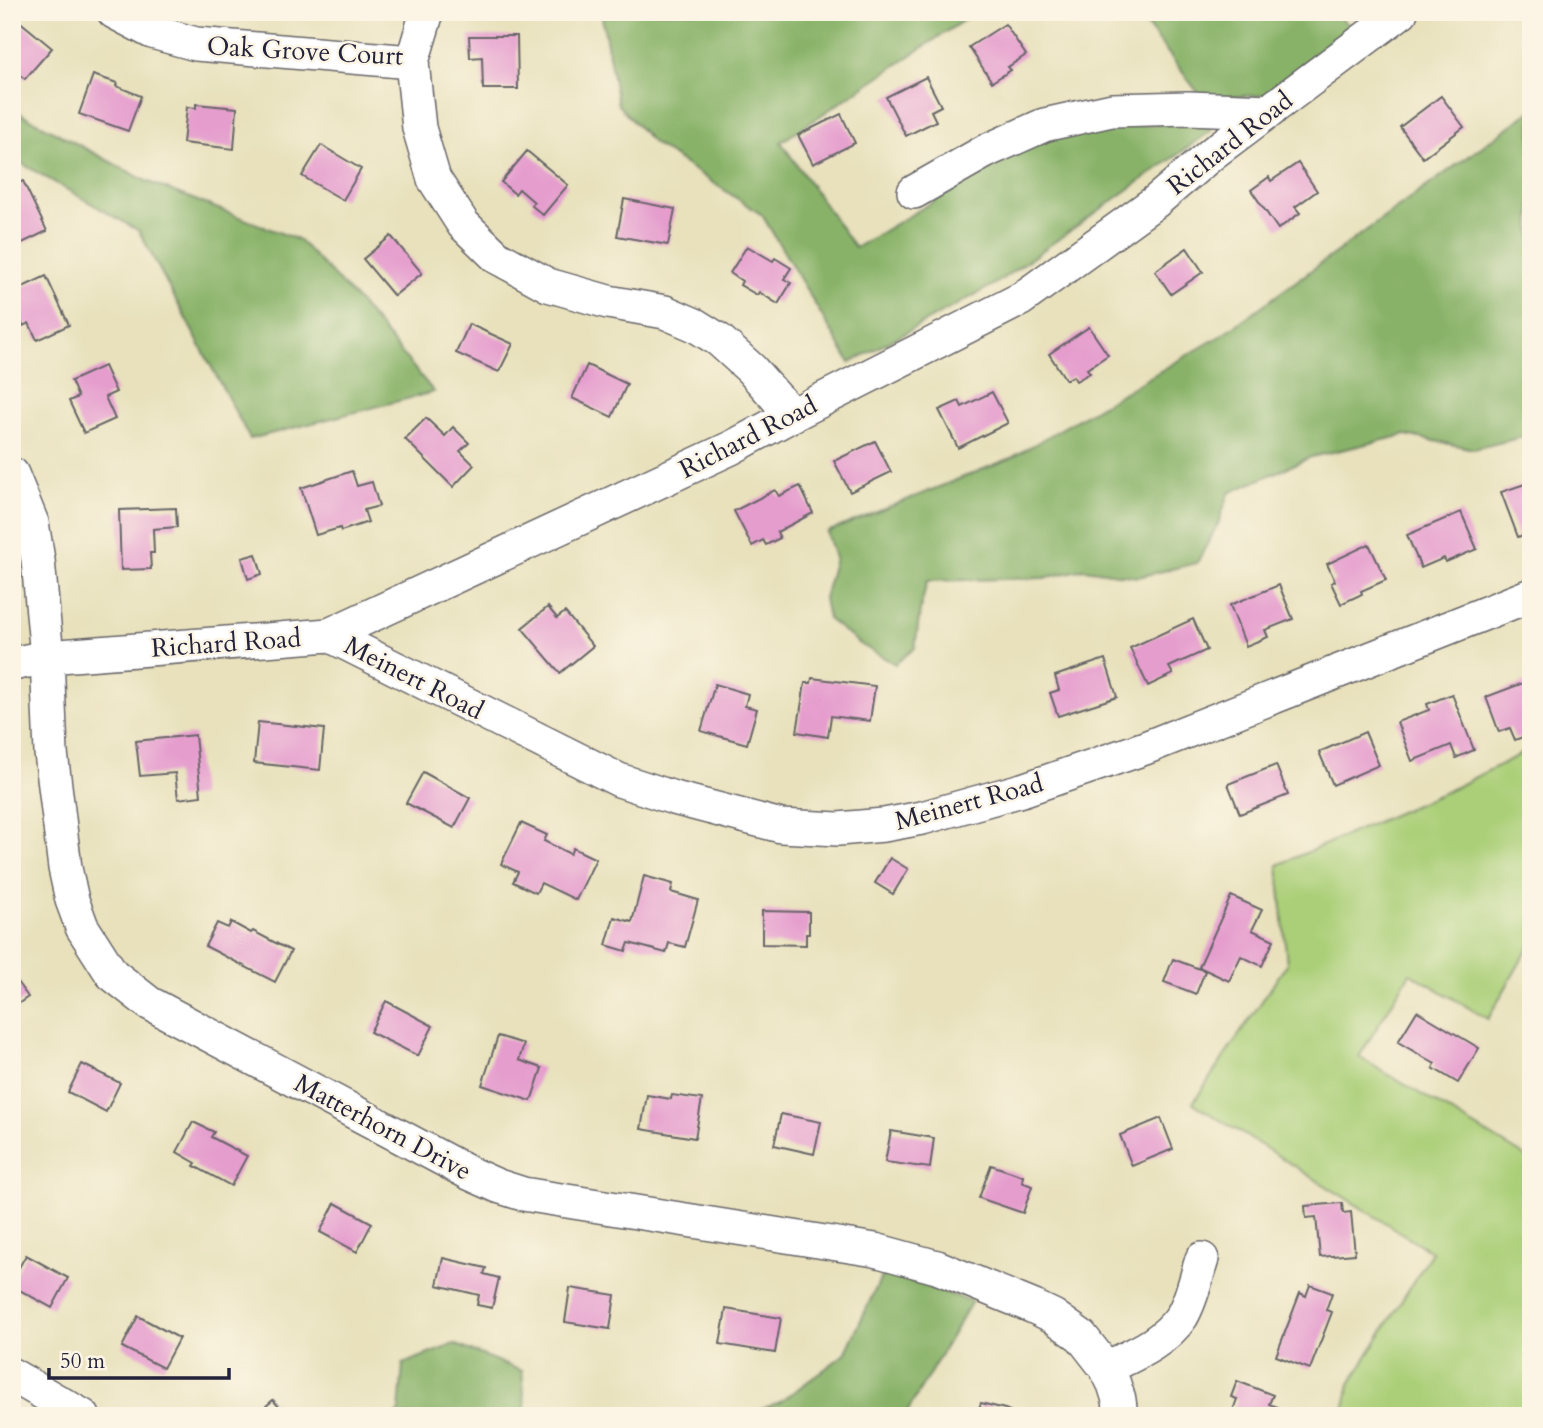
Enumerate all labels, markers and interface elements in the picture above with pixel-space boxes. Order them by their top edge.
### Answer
street label: Oak Grove Court [206,28,404,74]
street label: Richard Road [1160,83,1300,203]
street label: Richard Road [673,387,823,487]
street label: Richard Road [150,620,302,666]
street label: Meinert Road [338,628,490,728]
street label: Meinert Road [891,765,1047,839]
street label: Matterhorn Drive [288,1066,478,1188]
scale bar [49,1337,229,1381]
text: 50 m [60,1347,105,1376]

